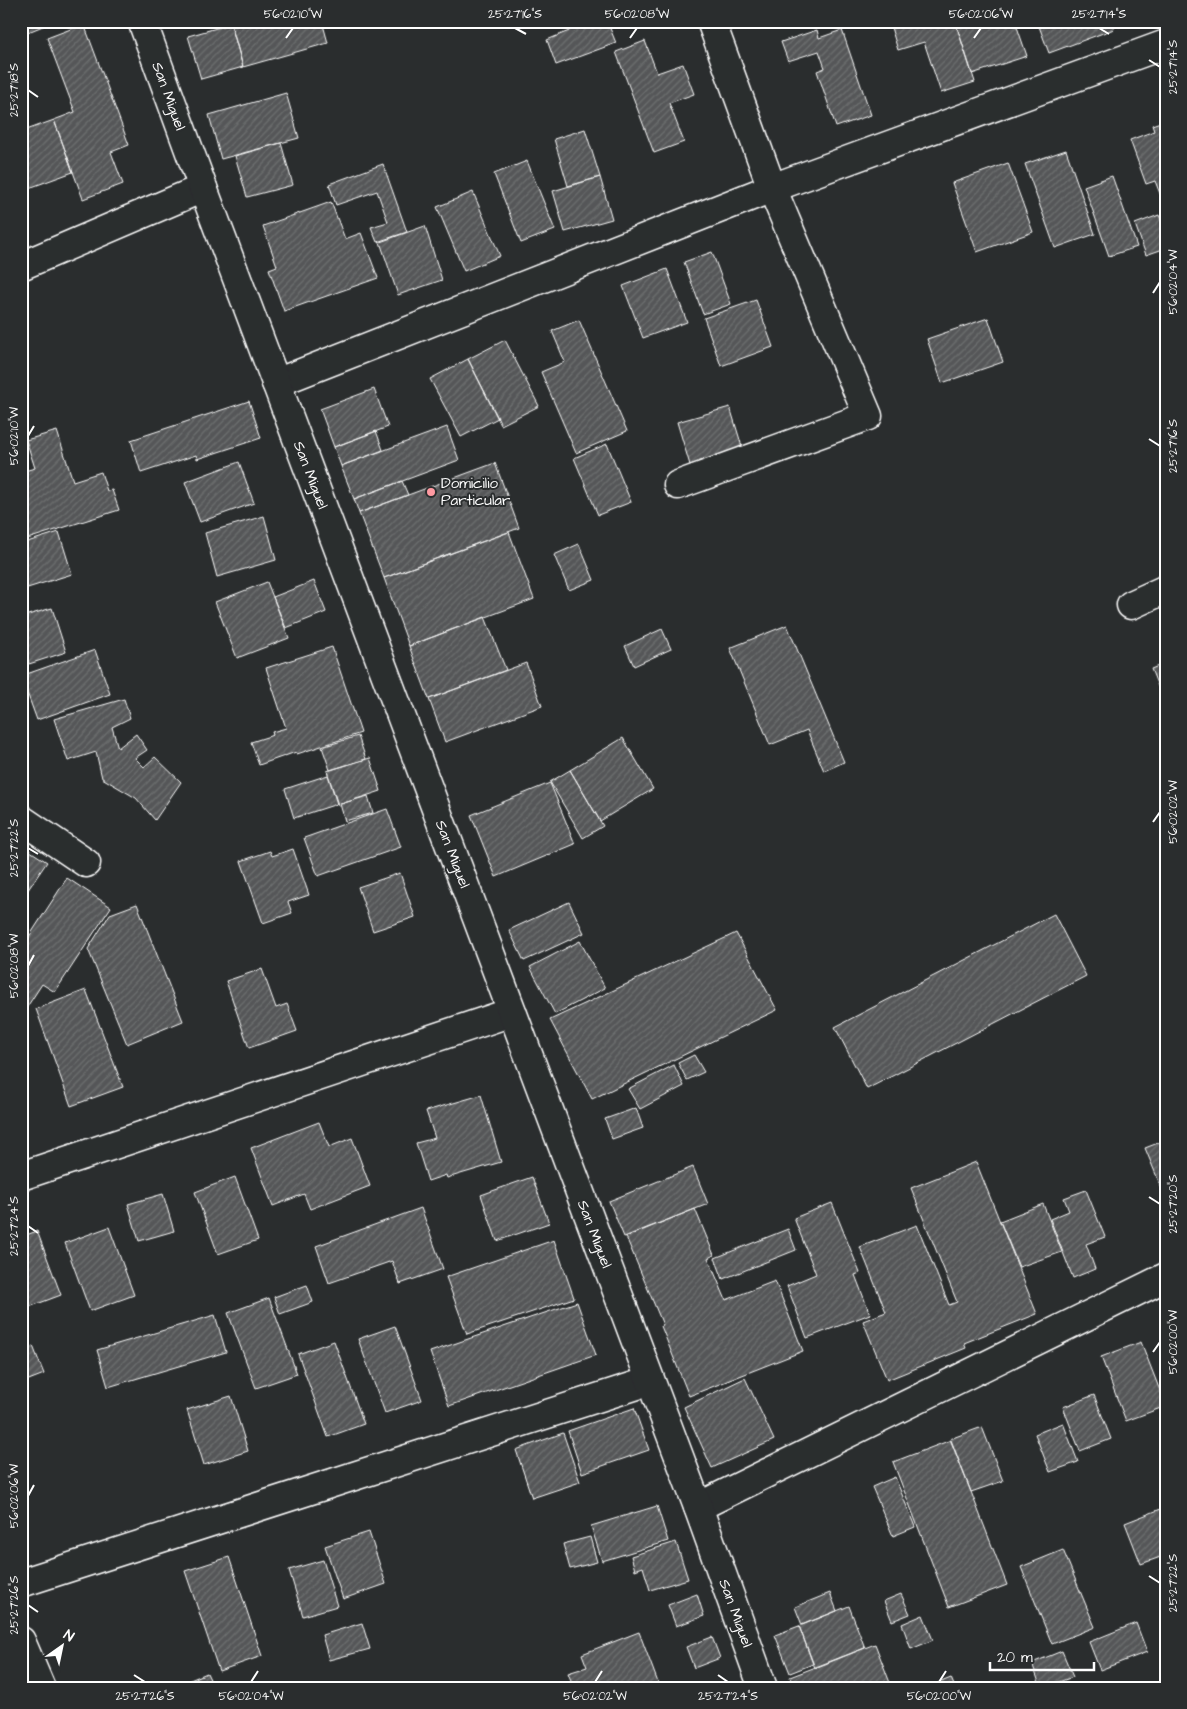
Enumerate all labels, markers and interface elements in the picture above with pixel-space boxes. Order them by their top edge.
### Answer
text: 56°02'10"W [264,6,323,23]
text: 25°27'16"S [488,6,542,23]
text: 56°02'08"W [605,6,670,23]
text: 56°02'06"W [949,6,1014,23]
text: 25°27'14"S [1072,6,1127,23]
text: 25°27'14"S [1165,39,1182,94]
street label: San Miguel [146,59,191,134]
text: 25°27'18"S [6,63,23,117]
text: 56°02'04"W [1165,249,1182,314]
text: 56°02'10"W [6,406,23,465]
text: 25°27'16"S [1165,419,1182,473]
street label: San Miguel [287,438,333,513]
place label: Domicilio Particular [441,473,510,511]
marker: Domicilio Particular [425,486,437,498]
text: 56°02'02"W [1165,779,1182,844]
street label: San Miguel [429,817,475,892]
text: 25°27'22"S [6,818,23,877]
text: 56°02'08"W [6,933,23,998]
text: 25°27'20"S [1165,1174,1182,1234]
text: 25°27'24"S [6,1196,23,1256]
street label: San Miguel [571,1197,617,1272]
text: 56°02'00"W [1165,1309,1182,1374]
text: 56°02'06"W [6,1463,23,1528]
text: 25°27'22"S [1165,1553,1182,1612]
text: 25°27'26"S [6,1575,23,1635]
street label: San Miguel [713,1576,758,1651]
north arrow [38,1622,88,1672]
text: N [59,1625,78,1647]
scale bar [990,1639,1093,1671]
text: 20 m [997,1647,1033,1668]
text: 25°27'26"S [115,1688,175,1705]
text: 56°02'04"W [219,1688,284,1705]
text: 56°02'02"W [563,1688,628,1705]
text: 25°27'24"S [698,1688,758,1705]
text: 56°02'00"W [907,1688,972,1705]

